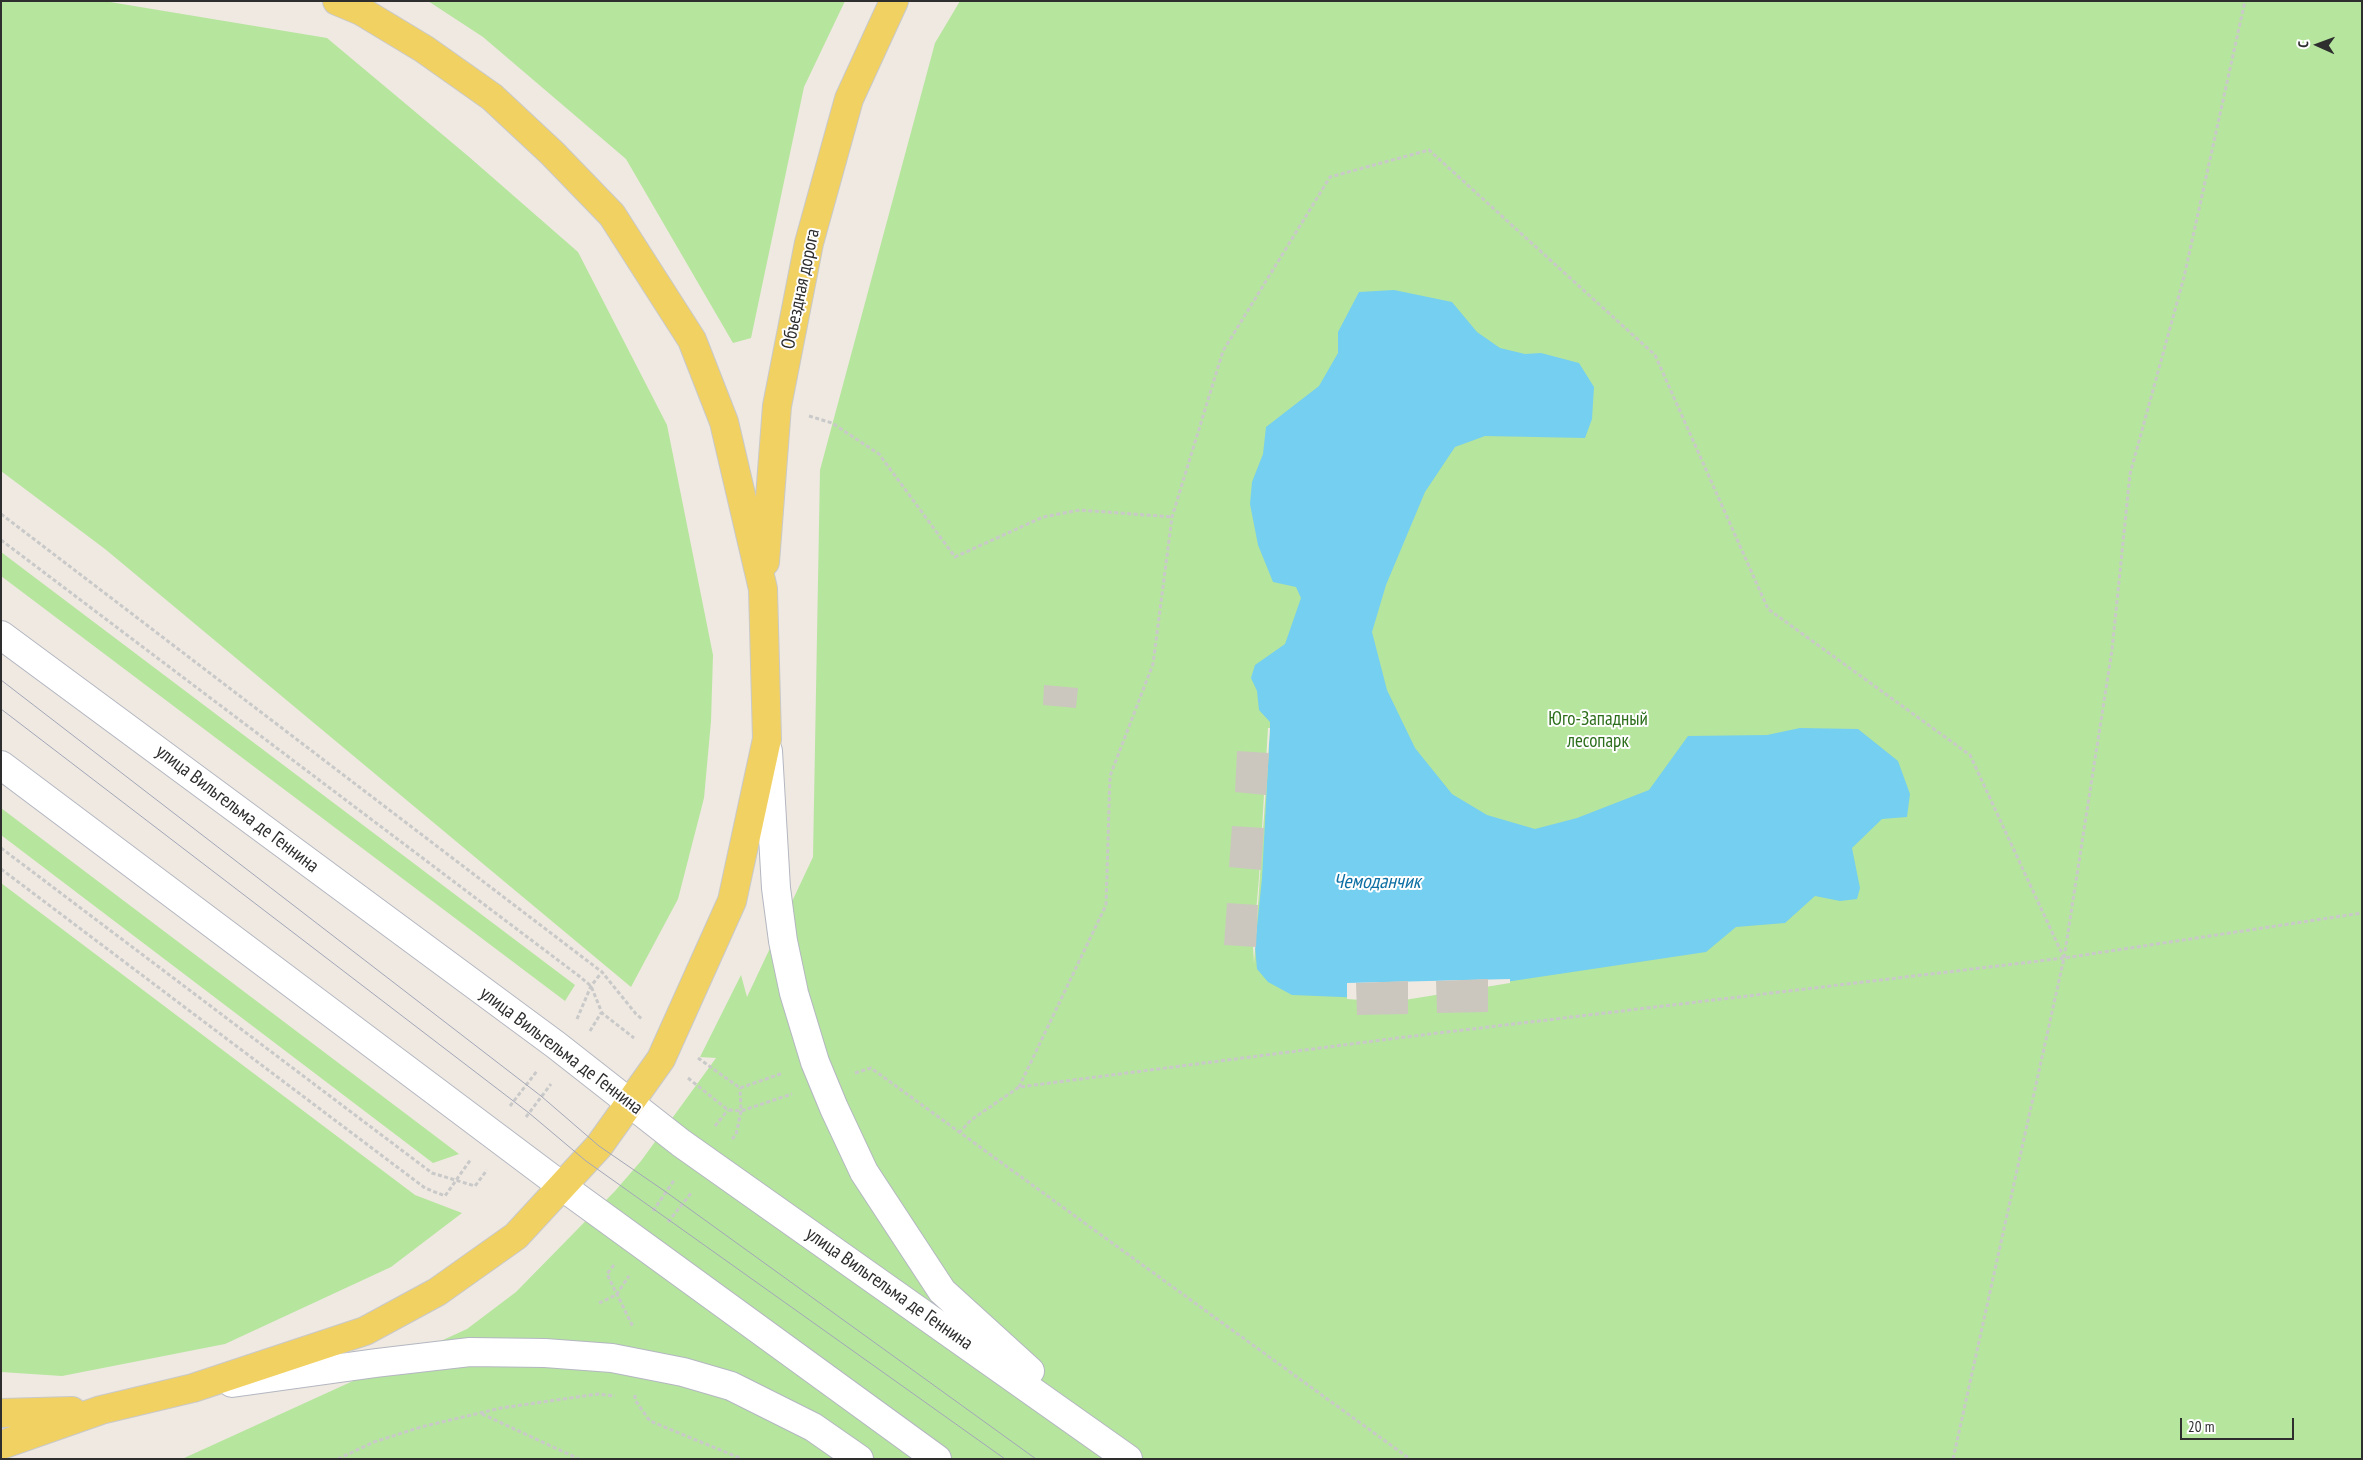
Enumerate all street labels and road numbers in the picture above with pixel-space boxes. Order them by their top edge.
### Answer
street label: Объездная дорога [777,227,825,351]
street label: улица Вильгельма де Геннина [151,740,323,878]
street label: улица Вильгельма де Геннина [475,982,647,1120]
street label: улица Вильгельма де Геннина [801,1223,977,1355]

